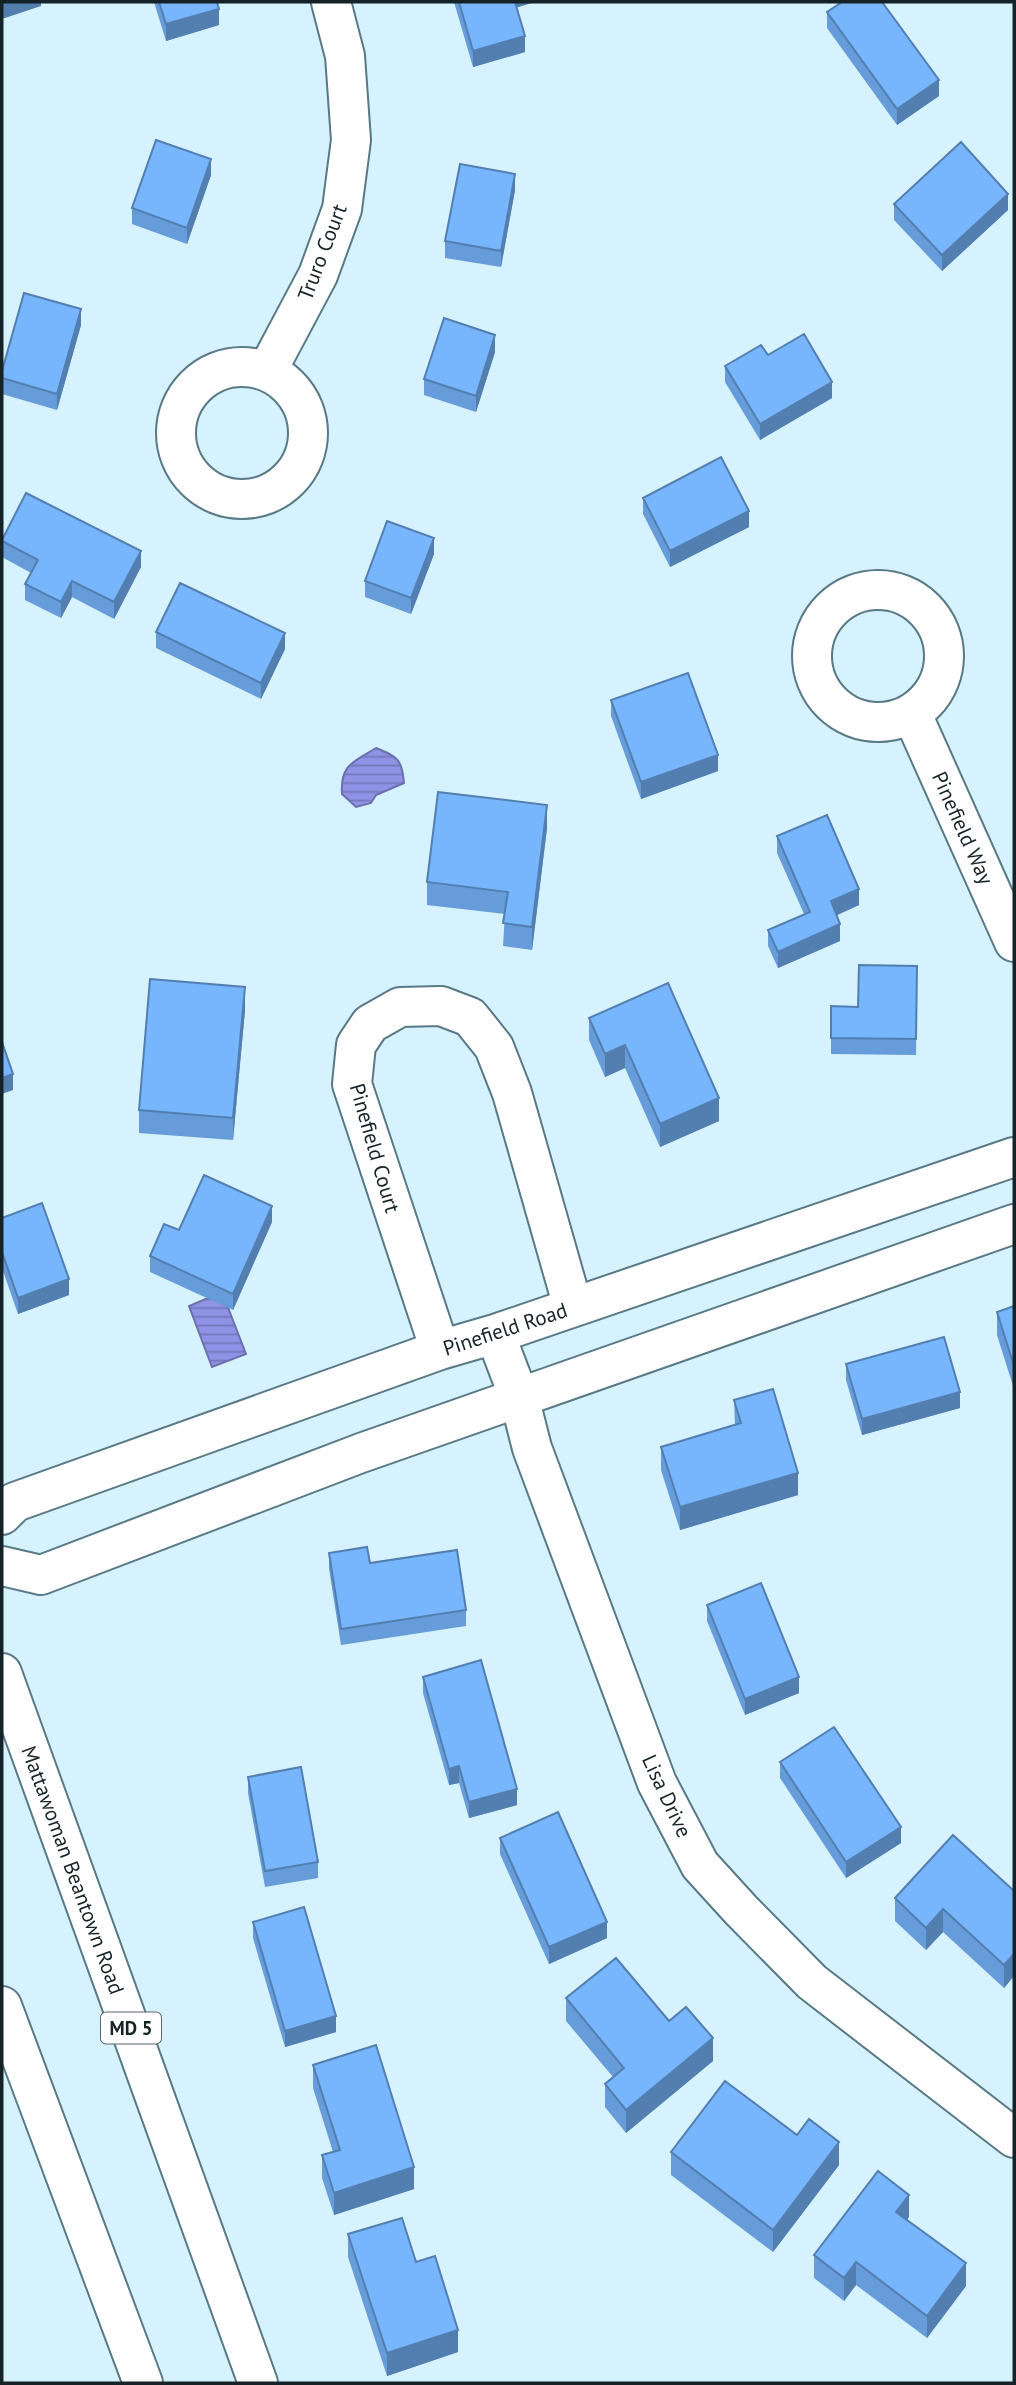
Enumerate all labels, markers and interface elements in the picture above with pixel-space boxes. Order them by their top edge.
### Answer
street label: Truro Court [291,200,353,304]
street label: Pinefield Way [926,767,1000,889]
street label: Pinefield Court [344,1080,406,1216]
street label: Pinefield Road [439,1296,571,1362]
street label: Mattawoman Beantown Road [15,1742,131,1998]
street label: Lisa Drive [636,1750,698,1842]
road number: MD 5 [101,2012,161,2044]

